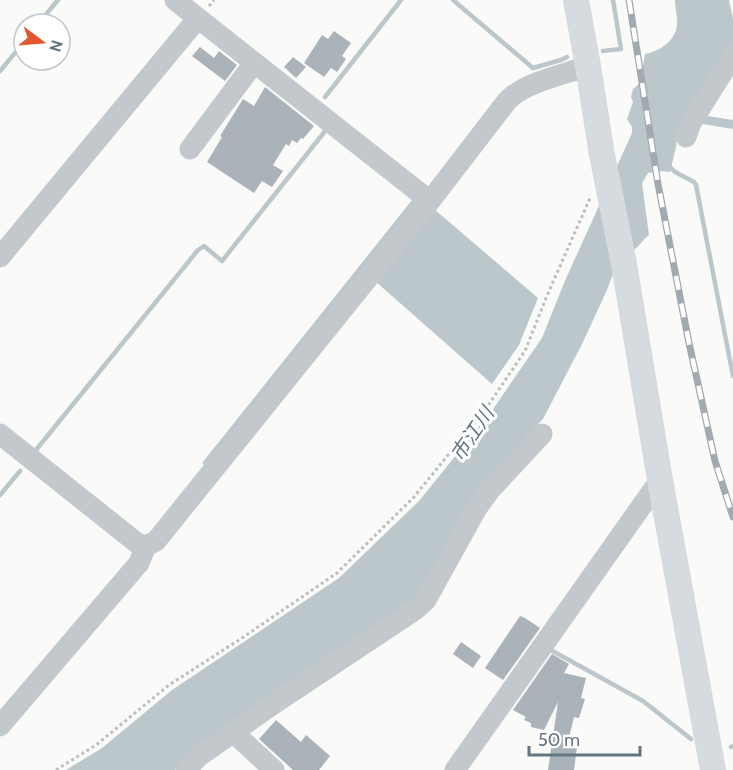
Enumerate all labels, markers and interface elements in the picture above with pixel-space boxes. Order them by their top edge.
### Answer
north arrow [12,12,72,72]
text: N [45,38,67,54]
water label: 市江川 [445,401,500,466]
scale bar [529,719,640,757]
text: 50 m [538,729,580,751]

